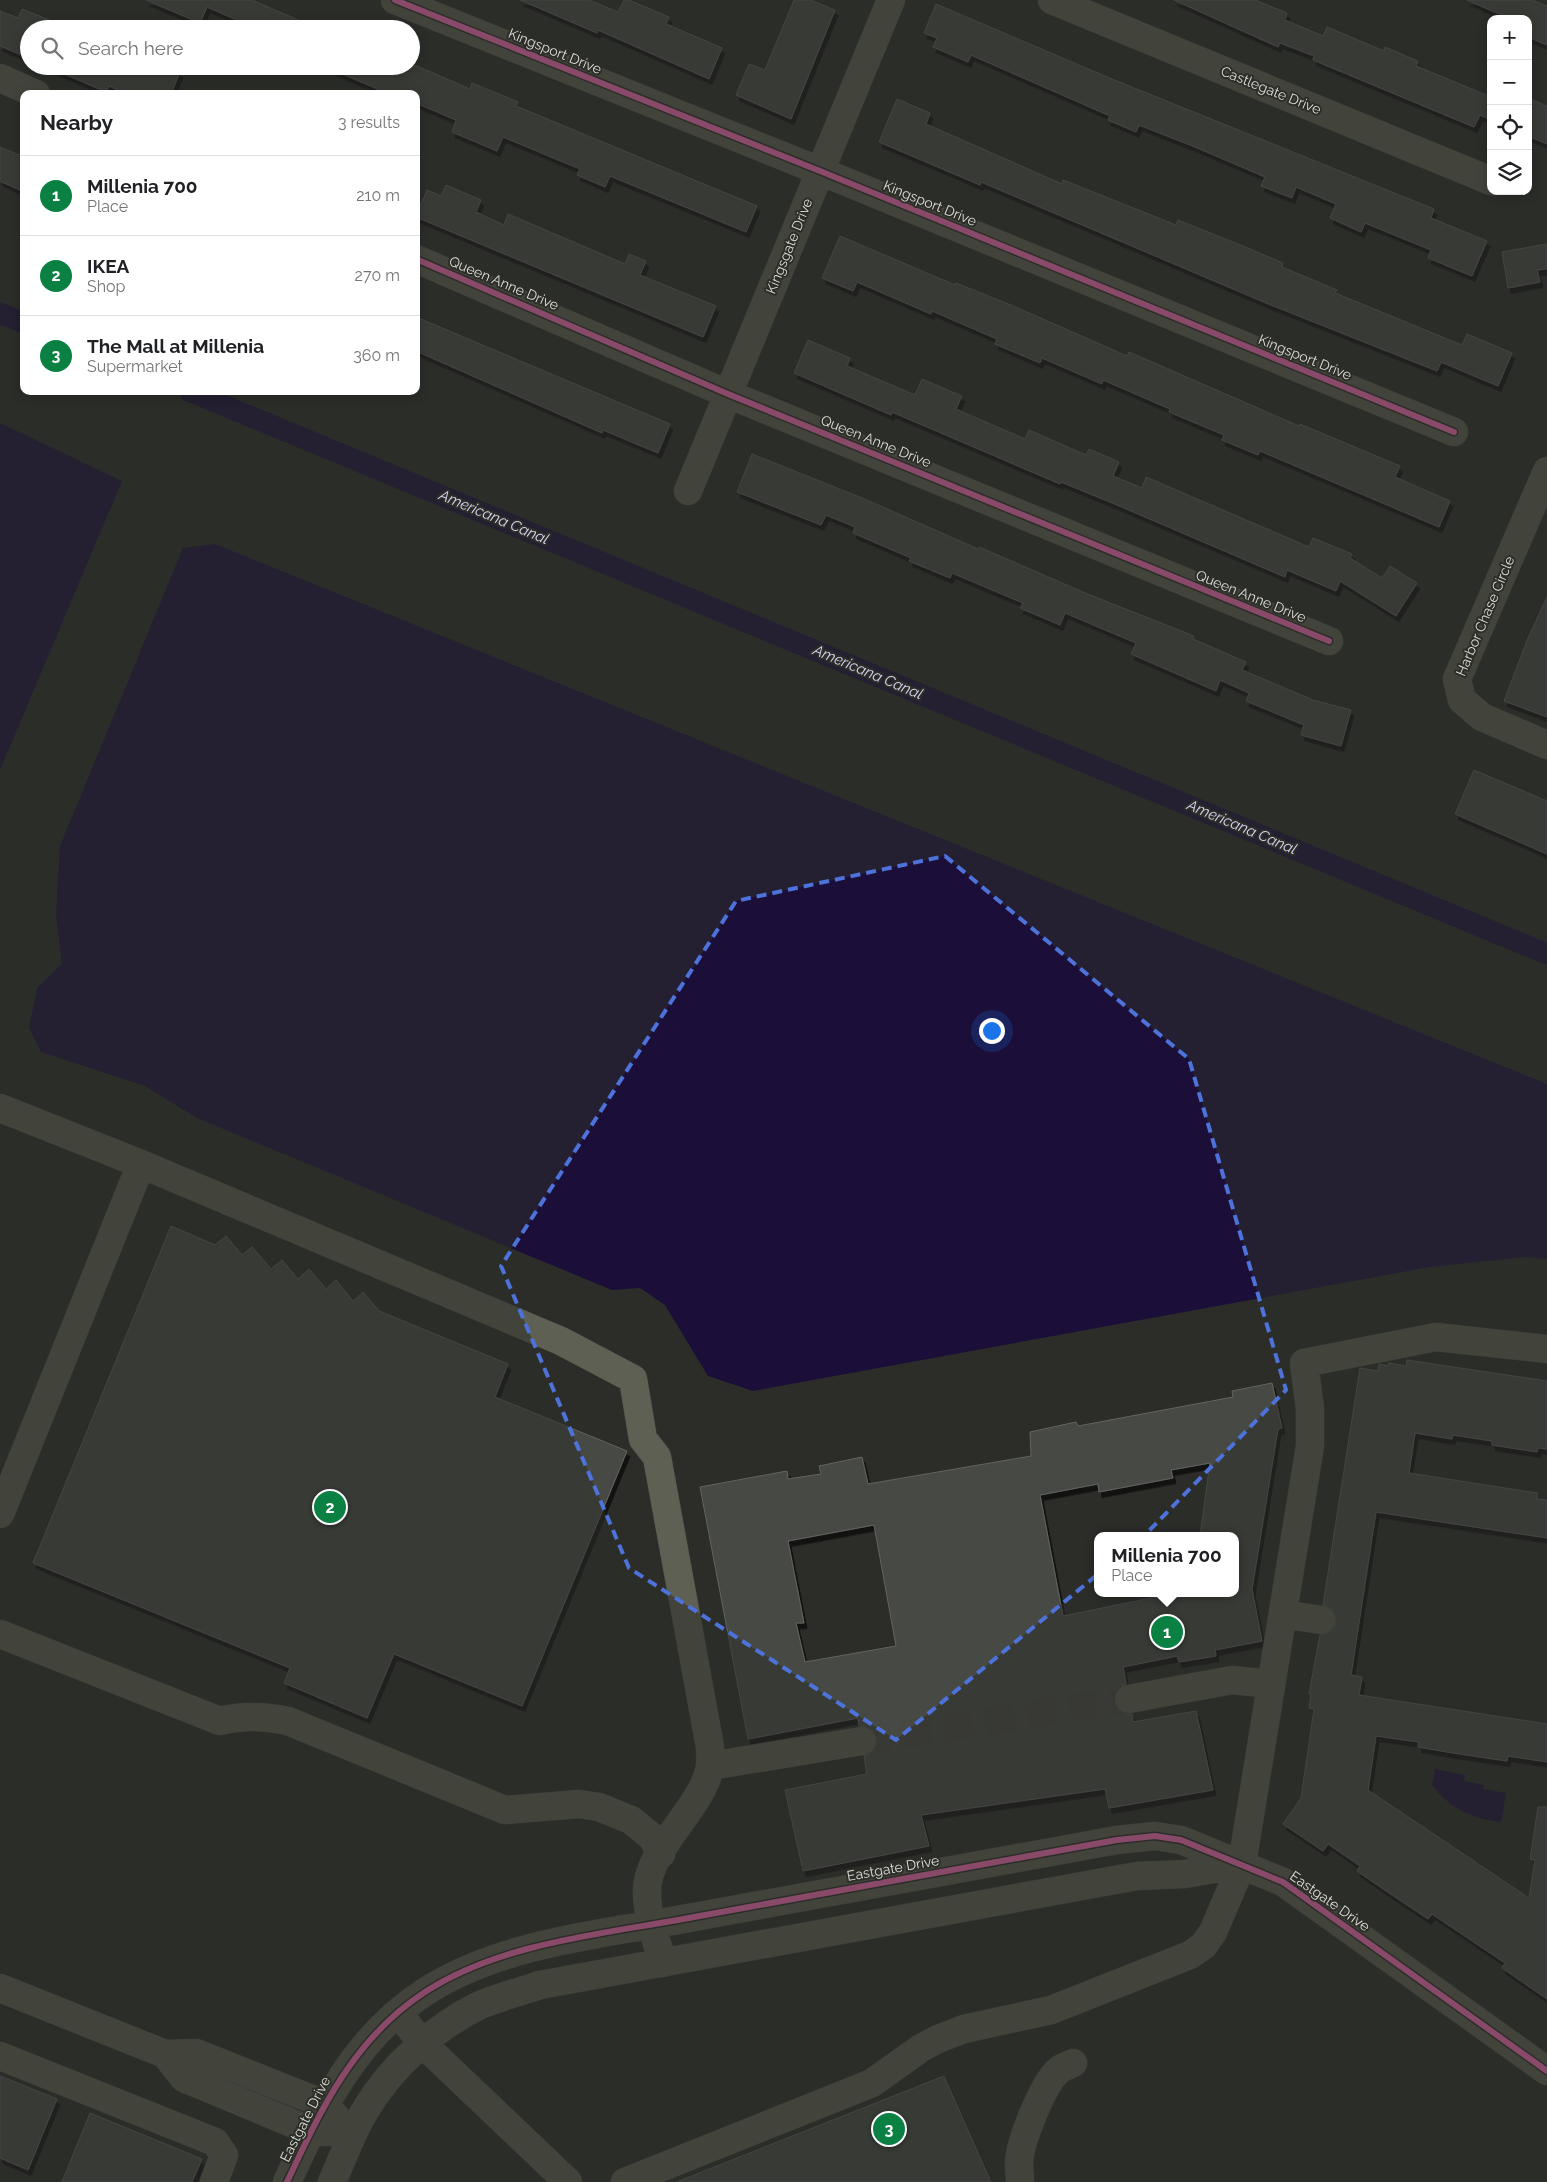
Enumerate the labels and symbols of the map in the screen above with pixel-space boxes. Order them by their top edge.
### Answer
street label: Kingsport Drive [506,25,604,77]
street label: Castlegate Drive [1219,63,1323,117]
street label: Kingsport Drive [881,177,979,229]
street label: Kingsgate Drive [763,196,815,296]
street label: Queen Anne Drive [447,253,561,313]
street label: Kingsport Drive [1256,331,1354,383]
street label: Queen Anne Drive [819,412,933,470]
water label: Americana Canal [436,485,552,548]
street label: Harbor Chase Circle [1452,554,1518,678]
street label: Queen Anne Drive [1194,567,1308,625]
water label: Americana Canal [810,640,926,703]
water label: Americana Canal [1184,795,1300,858]
your location [979,1018,1005,1044]
pin: 2 [314,1488,346,1526]
pin: 1 [1151,1613,1183,1651]
street label: Eastgate Drive [846,1852,940,1884]
street label: Eastgate Drive [1287,1868,1373,1934]
street label: Eastgate Drive [277,2074,333,2164]
pin: 3 [873,2110,905,2148]

